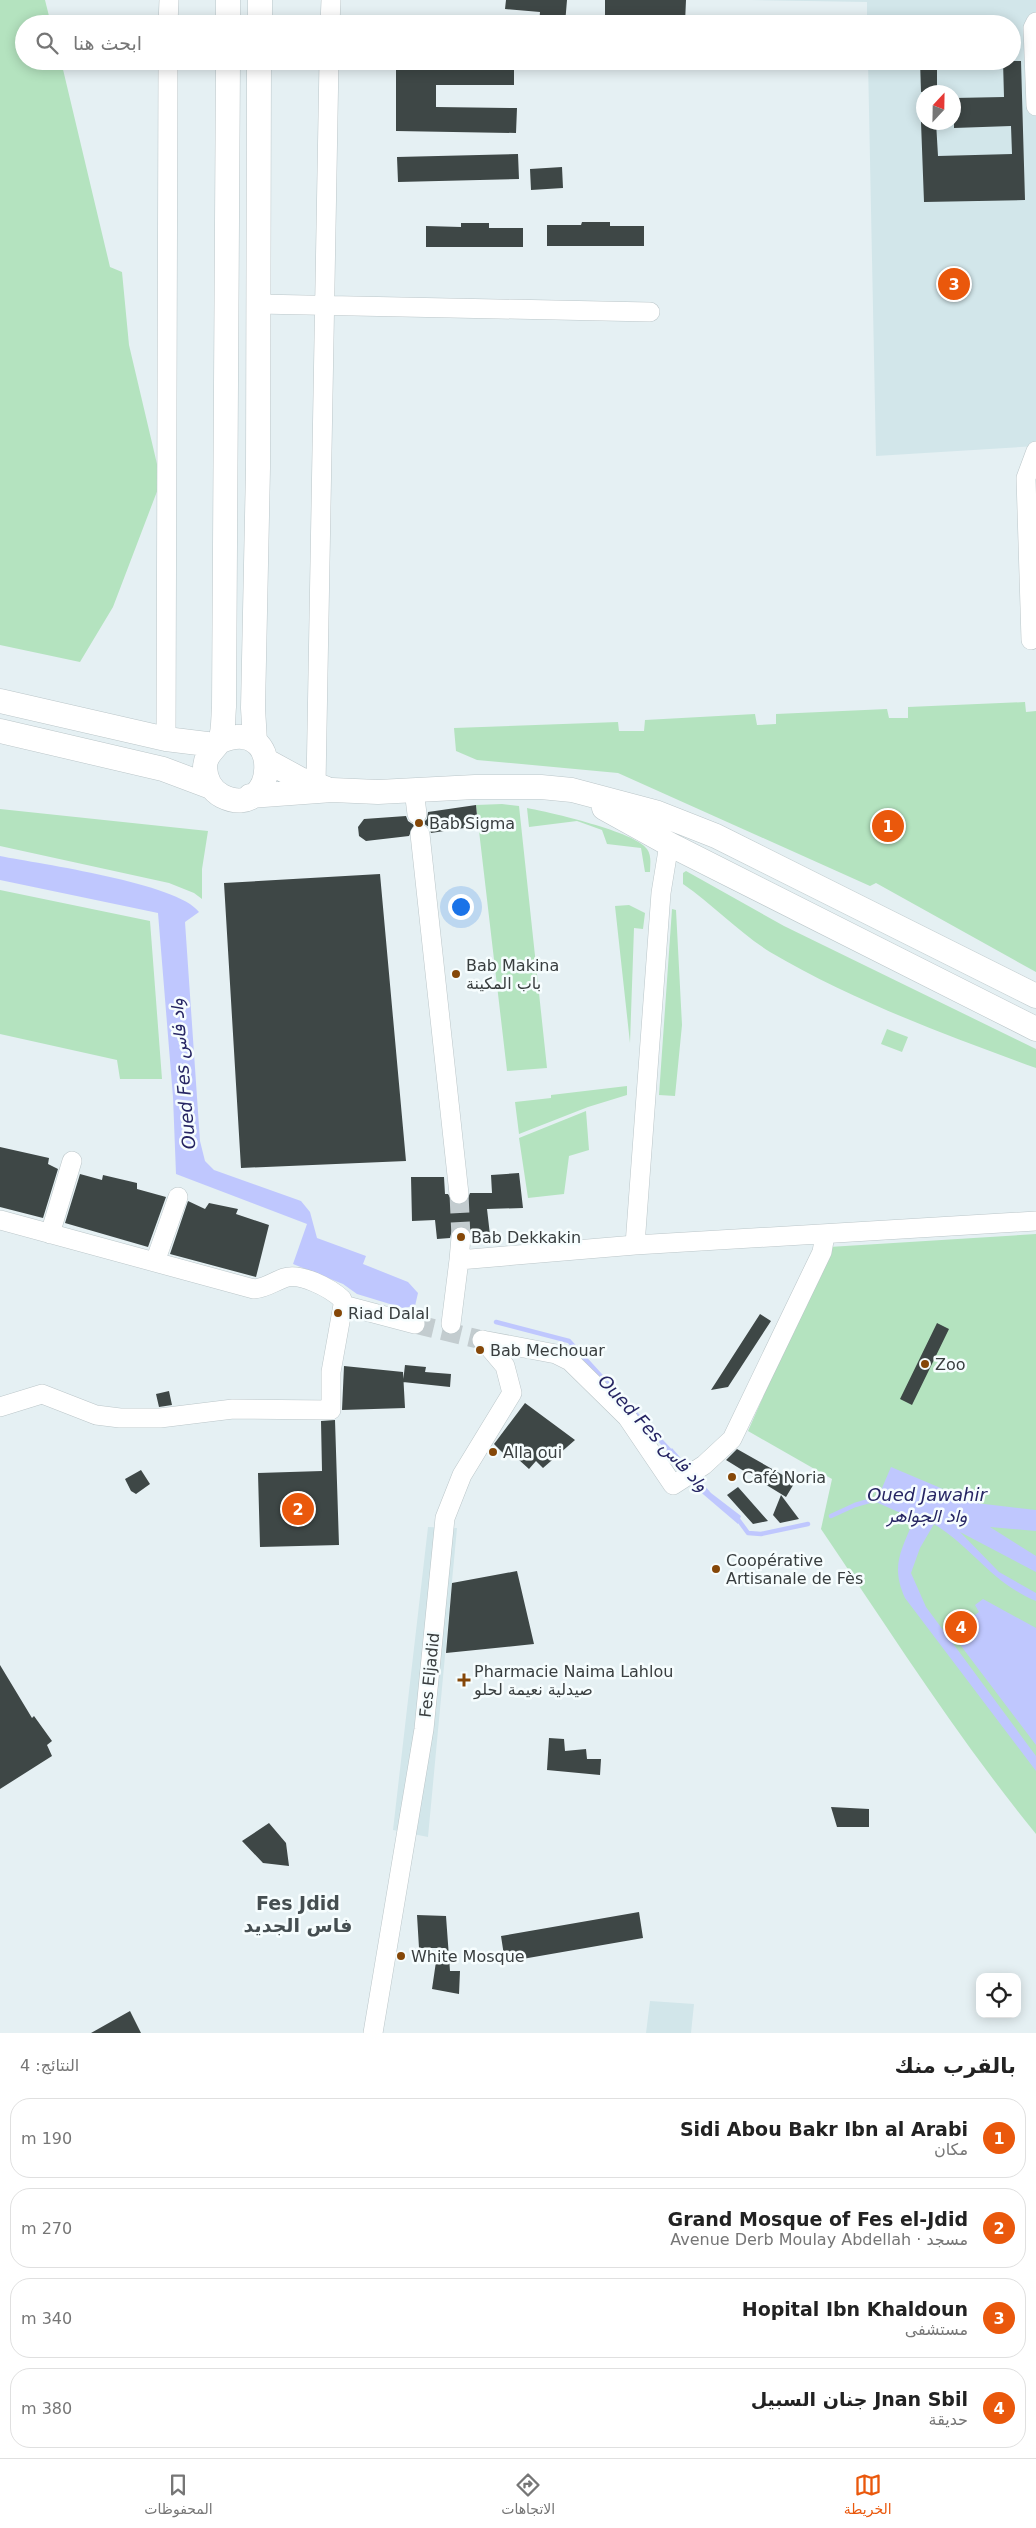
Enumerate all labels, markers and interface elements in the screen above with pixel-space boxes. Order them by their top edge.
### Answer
search box [15,15,1021,70]
icon: search [33,29,61,57]
text: ابحث هنا [73,32,142,54]
north arrow [916,85,961,130]
pin: 3 [938,265,970,303]
pin: 1 [872,807,904,845]
place label: Bab Sigma [429,814,515,833]
marker: Bab Sigma [413,817,425,829]
your location [448,894,474,920]
place label: Bab Makina باب المكينة [466,956,559,993]
marker: Bab Makina باب المكينة [450,968,462,980]
water label: Oued Fes واد فاس [165,998,201,1150]
place label: Bab Dekkakin [471,1228,581,1247]
marker: Bab Dekkakin [455,1231,467,1243]
place label: Riad Dalal [348,1304,429,1323]
marker: Riad Dalal [332,1307,344,1319]
place label: Bab Mechouar [490,1341,605,1360]
marker: Bab Mechouar [474,1344,486,1356]
place label: Zoo [935,1355,966,1374]
marker: Zoo [919,1358,931,1370]
water label: Oued Fes واد فاس [593,1370,713,1496]
place label: Alla oui [503,1443,562,1462]
marker: Alla oui [487,1446,499,1458]
place label: Café Noria [742,1468,826,1487]
marker: Café Noria [726,1471,738,1483]
water label: Oued Jawahir واد الجواهر [867,1484,988,1527]
pin: 2 [282,1490,314,1528]
place label: Coopérative Artisanale de Fès [726,1551,863,1588]
marker: Coopérative Artisanale de Fès [710,1563,722,1575]
pin: 4 [945,1608,977,1646]
street label: Fes Eljadid [416,1632,443,1718]
place label: Pharmacie Naima Lahlou صيدلية نعيمة لحلو [473,1662,673,1700]
marker: Pharmacie Naima Lahlou صيدلية نعيمة لحلو [458,1674,470,1686]
district label: Fes Jdid فاس الجديد [244,1892,352,1937]
place label: White Mosque [411,1947,525,1966]
marker: White Mosque [395,1950,407,1962]
map controls [976,1973,1021,2018]
button: locate [976,1973,1021,2018]
text: بالقرب منك [895,2054,1016,2078]
text: النتائج: 4 [20,2056,79,2075]
text: Sidi Abou Bakr Ibn al Arabi [680,2118,968,2140]
text: 190 m [21,2129,72,2148]
text: 1 [993,2129,1005,2148]
text: مكان [934,2140,968,2159]
text: Grand Mosque of Fes el-Jdid [668,2208,968,2230]
text: 270 m [21,2219,72,2238]
text: 2 [993,2219,1005,2238]
text: مسجد · Avenue Derb Moulay Abdellah [670,2230,968,2249]
text: Hopital Ibn Khaldoun [742,2298,968,2320]
text: 340 m [21,2309,72,2328]
text: 3 [993,2309,1005,2328]
text: مستشفى [905,2320,968,2339]
text: Jnan Sbil جنان السبيل [751,2388,968,2410]
text: 380 m [21,2399,72,2418]
text: 4 [993,2399,1005,2418]
text: حديقة [929,2410,968,2429]
tab: المحفوظات [144,2471,213,2517]
tab: الاتجاهات [501,2471,555,2517]
tab: الخريطة [844,2471,892,2517]

